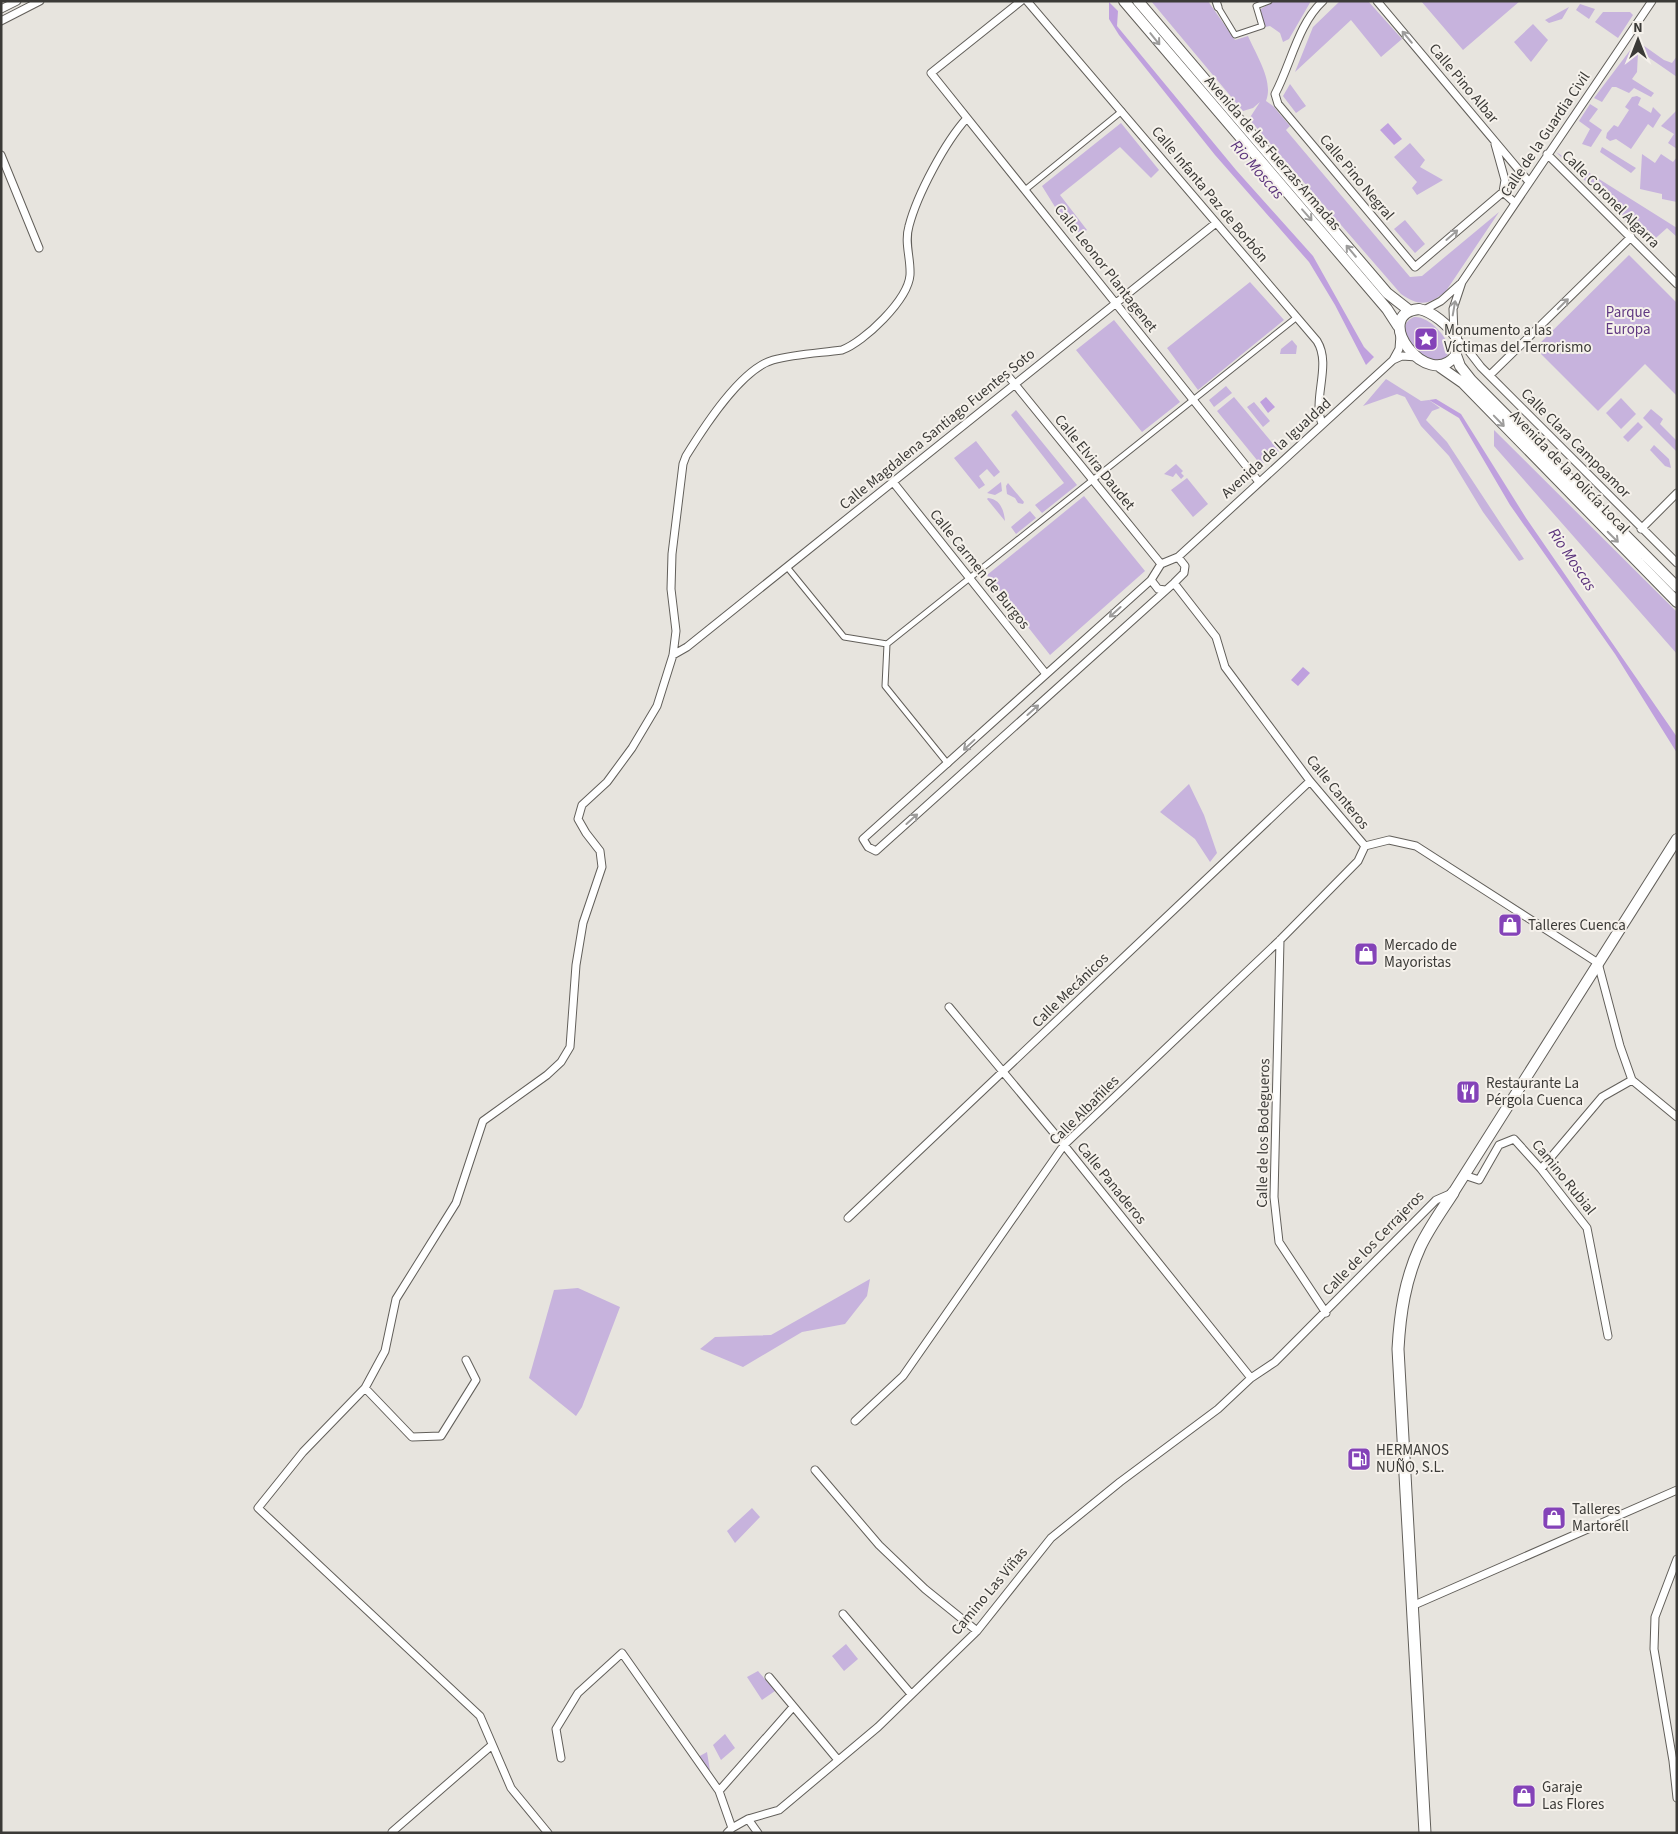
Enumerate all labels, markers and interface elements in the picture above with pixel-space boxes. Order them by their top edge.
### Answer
north arrow [1613,15,1663,65]
text: N [1633,18,1643,38]
one-way arrow [1402,31,1413,44]
one-way arrow [1150,32,1161,45]
street label: Calle Pino Albar [1424,39,1504,128]
street label: Calle de la Guardia Civil [1496,67,1595,201]
street label: Avenida de las Fuerzas Armadas [1199,71,1346,235]
street label: Calle Infanta Paz de Borbón [1146,122,1273,267]
street label: Calle Pino Negral [1314,130,1399,225]
water label: Rio Moscas [1225,135,1289,204]
street label: Calle Coronel Algarra [1557,146,1664,253]
street label: Calle Leonor Plantagenet [1049,200,1162,337]
one-way arrow [1301,209,1312,222]
one-way arrow [1446,230,1459,241]
one-way arrow [1346,245,1357,258]
one-way arrow [1556,299,1568,311]
one-way arrow [1450,300,1460,316]
park label: Parque Europa [1606,302,1650,340]
place label: Monumento a las Víctimas del Terrorismo [1444,320,1592,358]
place icon: Monumento a las Víctimas del Terrorismo [1413,326,1439,352]
street label: Calle Magdalena Santiago Fuentes Soto [835,344,1039,515]
street label: Calle Clara Campoamor [1516,384,1636,504]
street label: Avenida de la Igualdad [1217,393,1336,504]
street label: Avenida de la Policía Local [1505,406,1634,539]
street label: Calle Elvira Daudet [1049,410,1140,515]
one-way arrow [1493,415,1505,427]
street label: Calle Carmen de Burgos [925,505,1035,634]
water label: Rio Moscas [1543,524,1602,596]
one-way arrow [1606,531,1619,543]
one-way arrow [1109,606,1122,618]
one-way arrow [1026,704,1039,716]
one-way arrow [962,739,975,751]
street label: Calle Canteros [1301,751,1374,834]
one-way arrow [906,813,919,825]
shop icon: Talleres Cuenca [1497,912,1523,938]
place label: Talleres Cuenca [1528,915,1626,936]
place label: Mercado de Mayoristas [1384,935,1457,973]
shop icon: Mercado de Mayoristas [1353,941,1379,967]
street label: Calle Mecánicos [1027,948,1113,1033]
street label: Calle de los Bodegueros [1252,1058,1275,1208]
street label: Calle Albañiles [1045,1071,1124,1150]
place label: Restaurante La Pérgola Cuenca [1486,1073,1583,1111]
restaurant icon: Restaurante La Pérgola Cuenca [1455,1079,1481,1105]
street label: Camino Rubial [1527,1135,1601,1220]
street label: Calle Panaderos [1072,1138,1151,1229]
street label: Calle de los Cerrajeros [1318,1186,1429,1300]
place label: HERMANOS NUÑO, S.L. [1376,1440,1449,1478]
fuel station icon: HERMANOS NUÑO, S.L. [1346,1446,1372,1472]
place label: Talleres Martorell [1572,1499,1629,1537]
shop icon: Talleres Martorell [1541,1505,1567,1531]
street label: Camino Las Viñas [946,1543,1033,1640]
place label: Garaje Las Flores [1542,1777,1604,1815]
shop icon: Garaje Las Flores [1511,1783,1537,1809]

